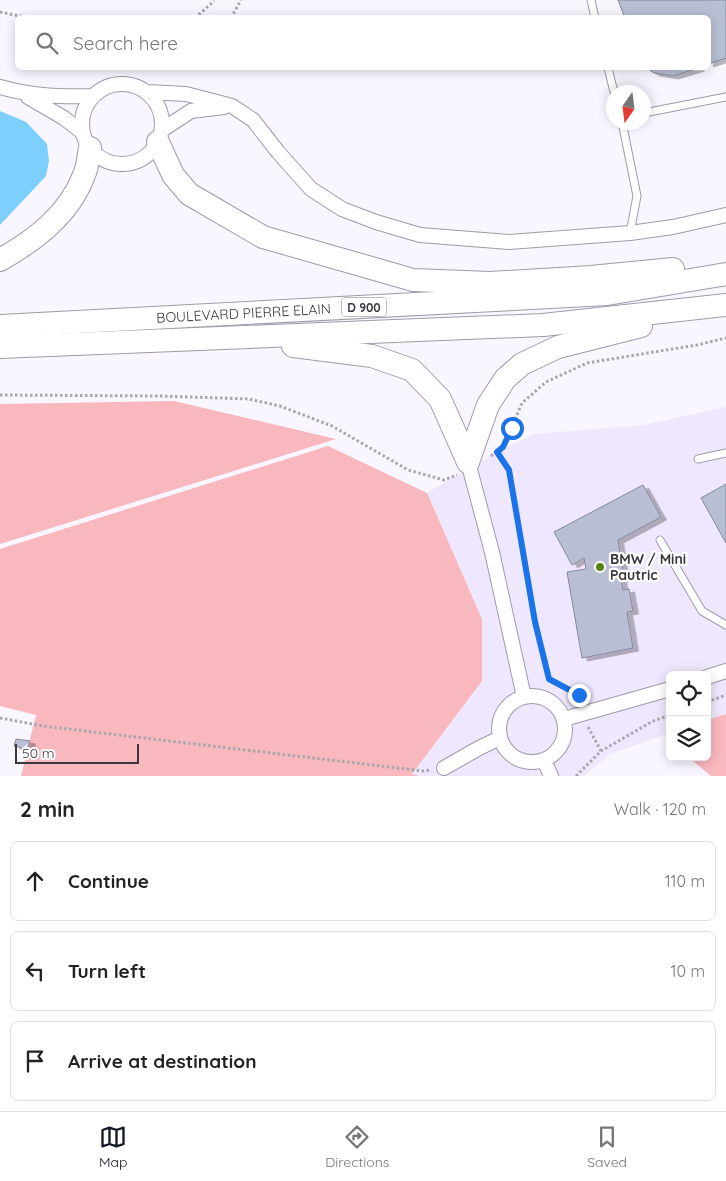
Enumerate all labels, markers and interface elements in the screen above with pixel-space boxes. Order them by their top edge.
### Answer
search box [15,15,711,70]
icon: search [33,29,61,57]
text: Search here [73,31,178,55]
north arrow [606,85,651,130]
road number: D 900 [342,298,386,316]
street label: BOULEVARD PIERRE ELAIN [156,300,332,327]
route start [501,417,524,440]
place label: BMW / Mini Pautric [610,550,686,584]
marker: BMW / Mini Pautric [594,561,606,573]
map controls [666,671,711,761]
button: locate [666,671,711,716]
route end [568,684,591,707]
button: layers [666,716,711,761]
scale bar [15,741,139,764]
text: 50 m [22,744,55,762]
text: 2 min [20,796,75,822]
text: Walk · 120 m [614,799,706,819]
icon: ahead [21,867,49,895]
text: Continue [68,869,149,893]
text: 110 m [665,871,705,891]
icon: left [21,957,49,985]
text: Turn left [68,959,146,983]
text: 10 m [671,961,705,981]
icon: arrive [21,1047,49,1075]
text: Arrive at destination [68,1049,257,1073]
tab: Map [99,1123,127,1171]
tab: Directions [325,1123,389,1171]
tab: Saved [587,1123,627,1171]

